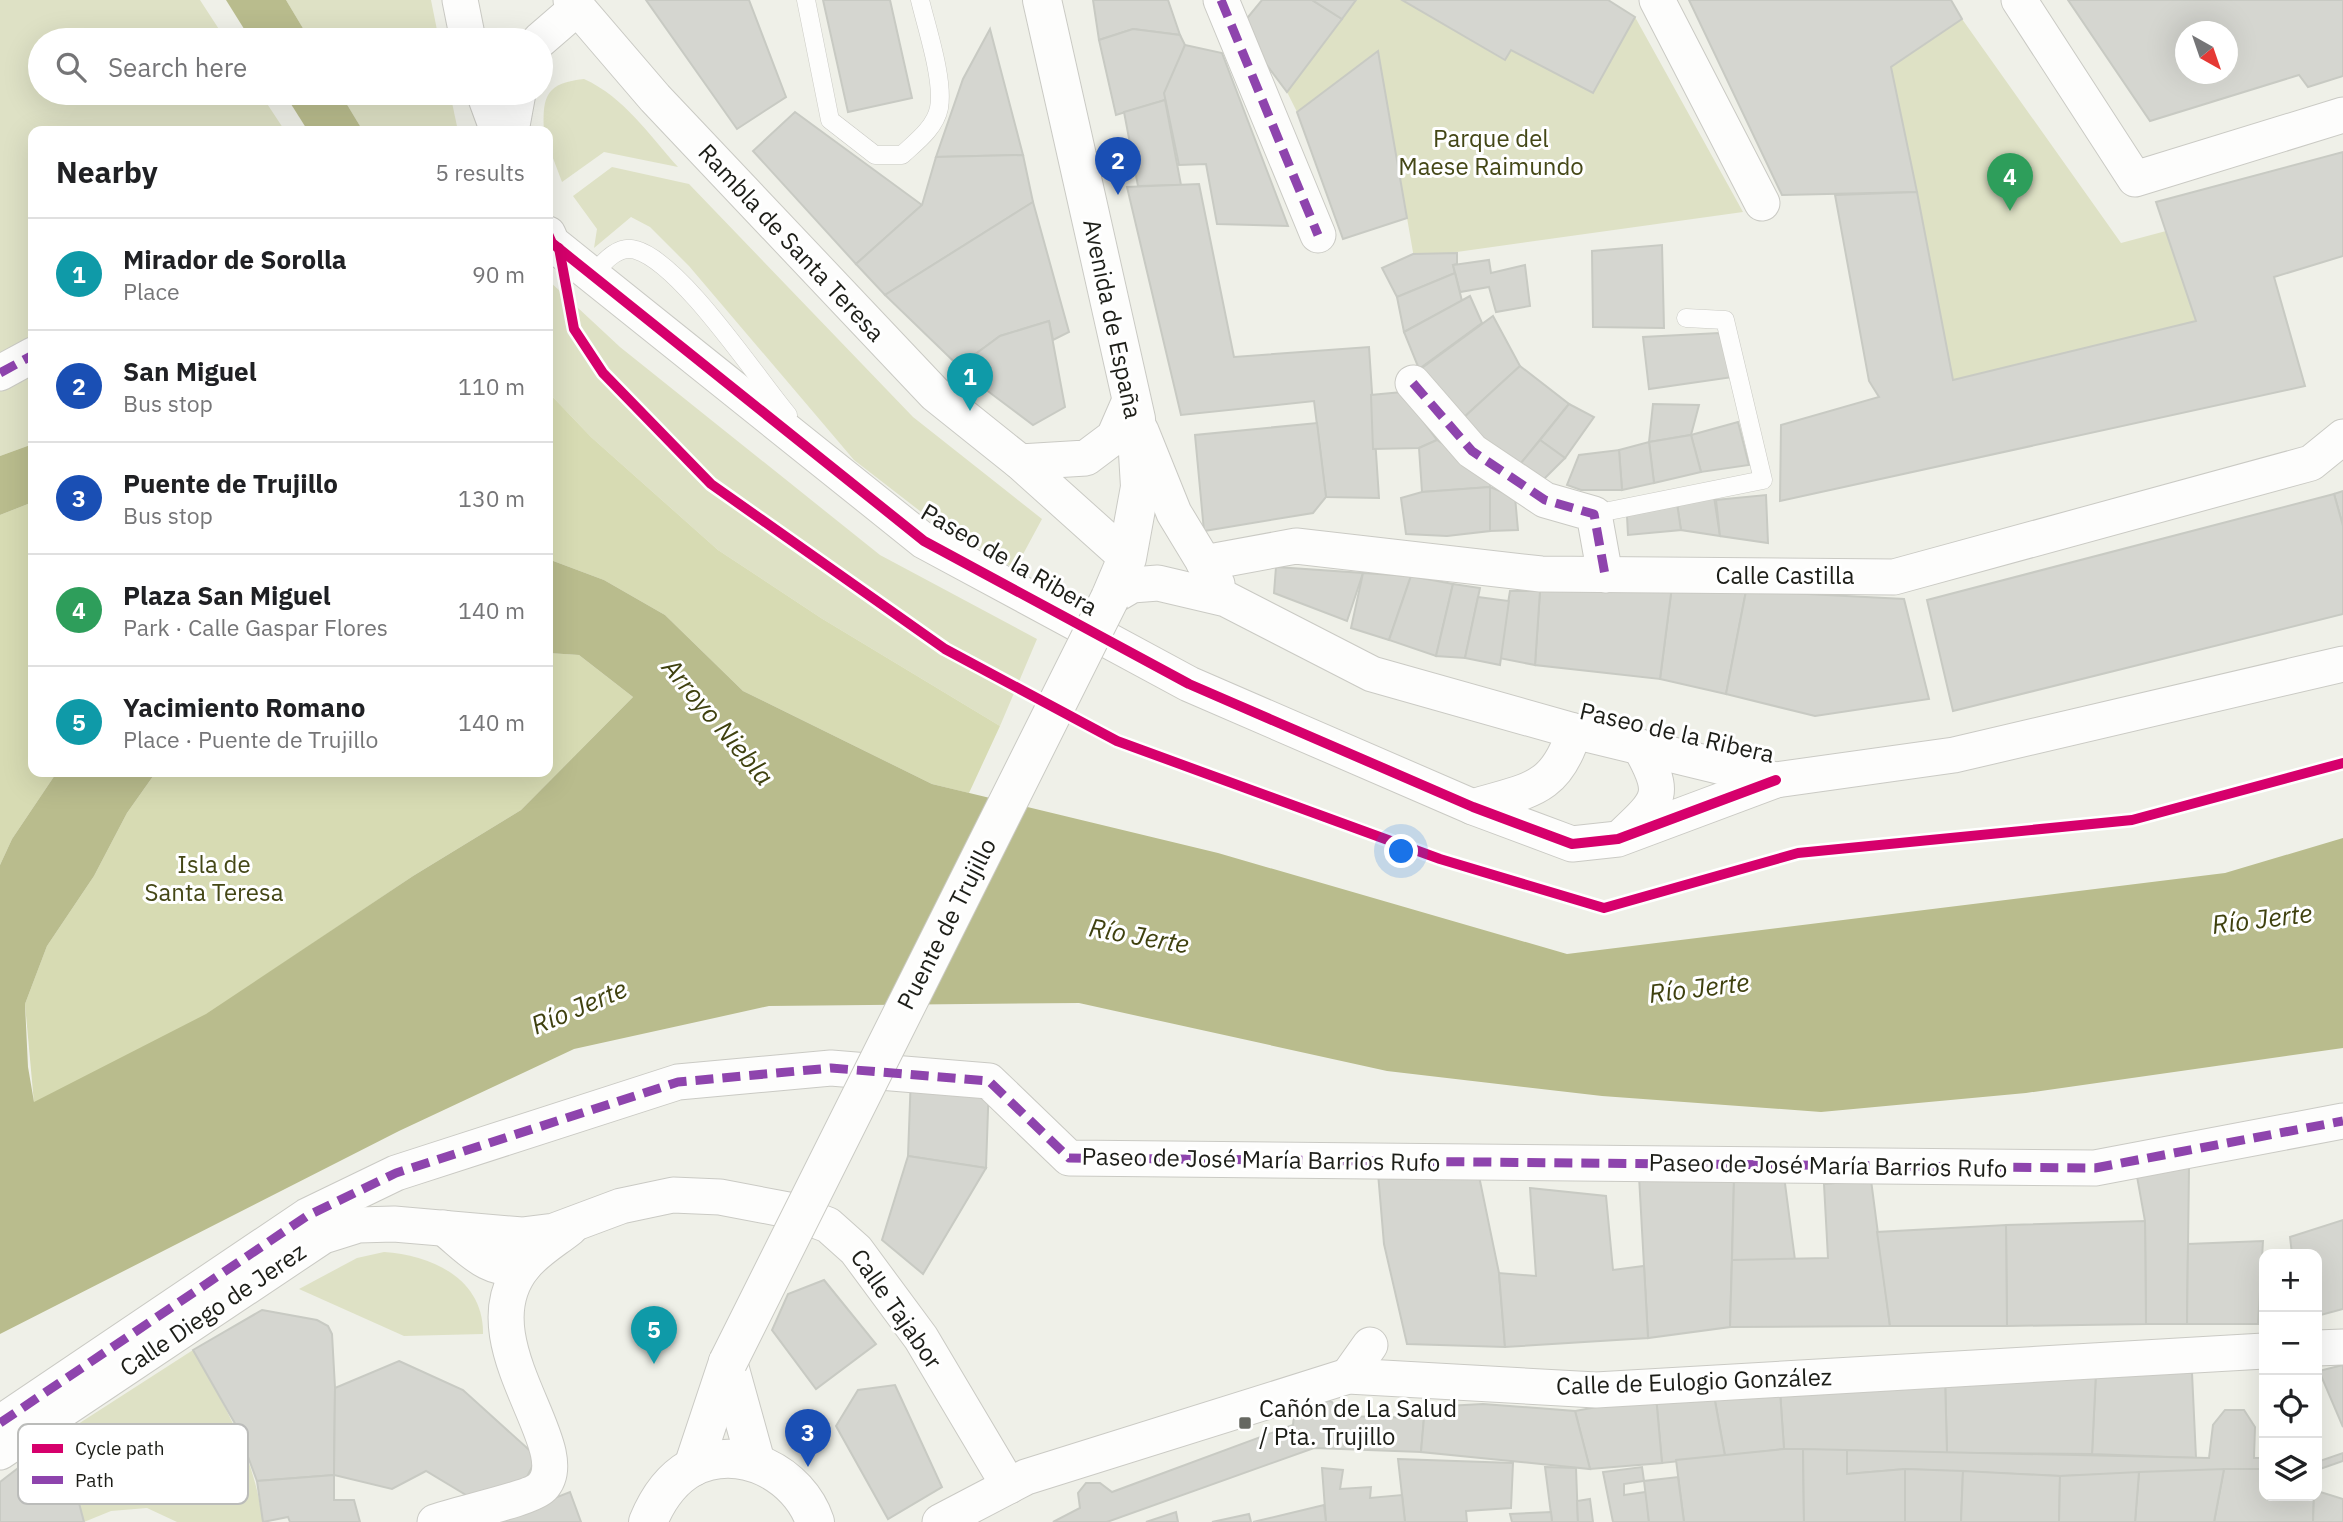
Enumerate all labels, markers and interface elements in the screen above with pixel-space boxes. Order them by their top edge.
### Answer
north arrow [2175,21,2238,84]
search box [28,28,553,105]
icon: search [52,48,90,86]
text: Search here [108,50,247,84]
park label: Parque del Maese Raimundo [1398,122,1584,182]
street label: Rambla de Santa Teresa [692,136,892,348]
pin: 2 [1095,137,1141,195]
text: Nearby [56,152,158,191]
pin: 4 [1987,153,2033,211]
text: 5 results [435,157,525,187]
street label: Avenida de España [1076,216,1150,422]
text: Mirador de Sorolla [123,242,347,276]
text: 1 [72,259,86,289]
text: 90 m [472,259,525,289]
text: Place [123,276,180,306]
pin: 1 [947,353,993,411]
text: San Miguel [123,354,257,388]
text: 2 [72,371,86,401]
text: 110 m [458,371,525,401]
text: Bus stop [123,388,213,418]
text: Puente de Trujillo [123,466,338,500]
text: 3 [72,483,86,513]
text: 130 m [458,483,525,513]
street label: Paseo de la Ribera [915,496,1104,623]
text: Bus stop [123,500,213,530]
street label: Calle Castilla [1716,559,1855,591]
text: Plaza San Miguel [123,578,331,612]
text: 4 [72,595,86,625]
text: 140 m [458,595,525,625]
text: Park · Calle Gaspar Flores [123,612,388,642]
water label: Arroyo Niebla [655,650,782,792]
text: Yacimiento Romano [123,690,365,724]
street label: Paseo de la Ribera [1577,694,1778,770]
text: 5 [72,707,86,737]
text: 140 m [458,707,525,737]
text: Place · Puente de Trujillo [123,724,378,754]
street label: Puente de Trujillo [889,832,1003,1015]
your location [1384,834,1418,868]
park label: Isla de Santa Teresa [144,848,284,908]
water label: Río Jerte [2210,895,2314,941]
water label: Río Jerte [1087,910,1192,961]
water label: Río Jerte [1647,964,1751,1010]
water label: Río Jerte [526,971,632,1041]
street label: Paseo de José María Barrios Rufo [1081,1140,1441,1178]
street label: Paseo de José María Barrios Rufo [1648,1146,2008,1184]
street label: Calle Diego de Jerez [113,1235,312,1383]
street label: Calle Tajabor [844,1242,950,1375]
map controls [2259,1249,2322,1501]
button: + [2259,1249,2322,1312]
pin: 5 [631,1306,677,1364]
button: − [2259,1312,2322,1375]
street label: Calle de Eulogio González [1555,1360,1832,1402]
button: locate [2259,1375,2322,1438]
place label: Cañón de La Salud / Pta. Trujillo [1259,1392,1457,1452]
pin: 3 [785,1409,831,1467]
marker: Cañón de La Salud / Pta. Trujillo [1237,1415,1253,1431]
legend [18,1424,248,1504]
text: Cycle path [75,1436,164,1460]
button: layers [2259,1438,2322,1501]
text: Path [75,1468,114,1492]

